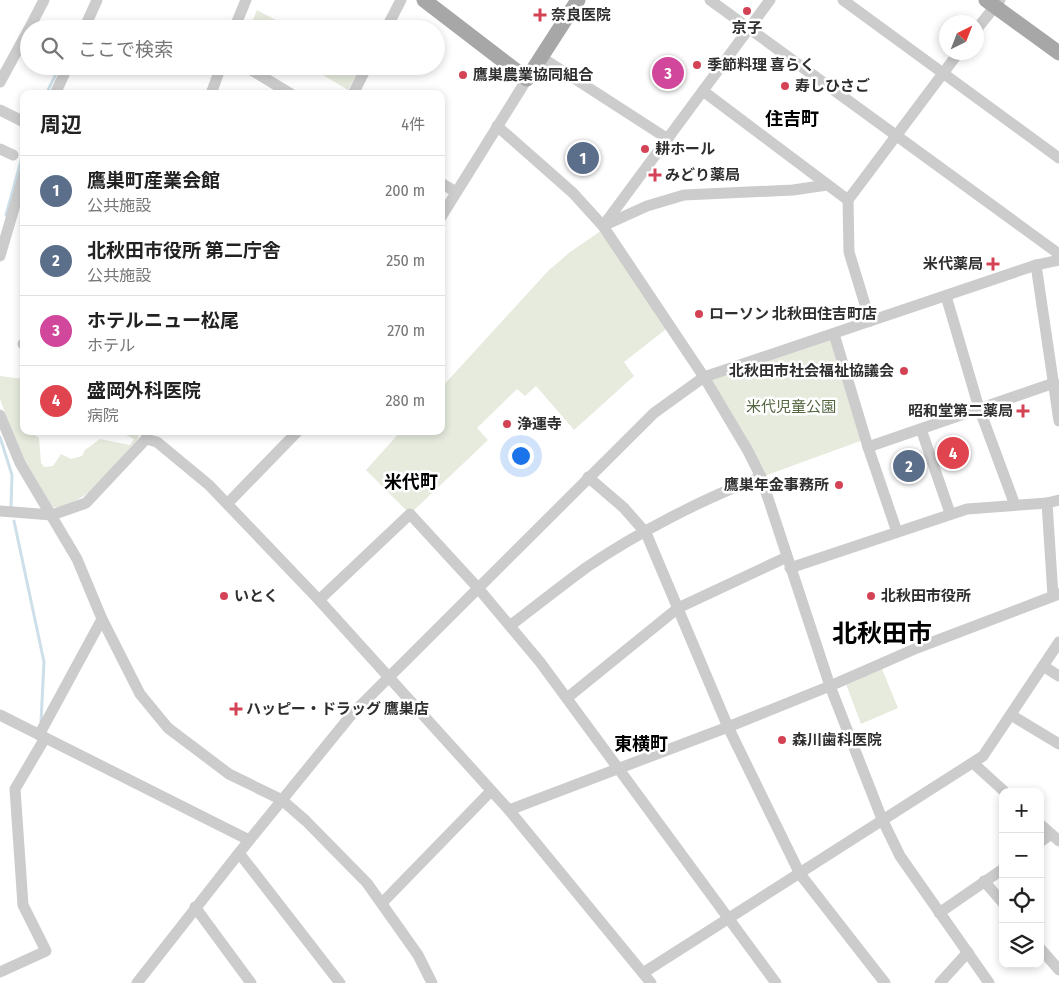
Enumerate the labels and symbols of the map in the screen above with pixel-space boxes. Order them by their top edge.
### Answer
marker: 京子 [741,5,753,17]
place label: 奈良医院 [551,6,611,24]
marker: 奈良医院 [533,8,547,22]
north arrow [939,15,984,60]
place label: 京子 [732,19,762,37]
pin: 3 [652,54,684,92]
place label: 季節料理 喜らく [707,56,815,74]
marker: 季節料理 喜らく [691,59,703,71]
place label: 鷹巣農業協同組合 [473,66,594,84]
marker: 鷹巣農業協同組合 [457,69,469,81]
place label: 寿しひさご [795,77,870,95]
marker: 寿しひさご [779,80,791,92]
district label: 住吉町 [765,108,819,130]
pin: 1 [567,139,599,177]
place label: 耕ホール [655,140,715,158]
marker: 耕ホール [639,143,651,155]
place label: みどり薬局 [665,166,740,184]
marker: みどり薬局 [649,169,661,181]
place label: 米代薬局 [923,255,983,273]
marker: 米代薬局 [987,258,999,270]
place label: ローソン 北秋田住吉町店 [709,305,877,323]
marker: ローソン 北秋田住吉町店 [693,308,705,320]
place label: 北秋田市社会福祉協議会 [729,362,894,380]
marker: 北秋田市社会福祉協議会 [898,365,910,377]
park label: 米代児童公園 [746,398,836,416]
place label: 昭和堂第二薬局 [908,402,1013,420]
marker: 昭和堂第二薬局 [1017,405,1029,417]
place label: 浄運寺 [517,415,562,433]
marker: 浄運寺 [501,418,513,430]
pin: 4 [937,434,969,472]
your location [508,443,534,469]
pin: 2 [893,447,925,485]
district label: 米代町 [384,471,438,493]
place label: 鷹巣年金事務所 [724,476,829,494]
marker: 鷹巣年金事務所 [833,479,845,491]
place label: いとく [234,587,279,605]
place label: 北秋田市役所 [881,587,971,605]
marker: いとく [218,590,230,602]
marker: 北秋田市役所 [865,590,877,602]
district label: 北秋田市 [832,619,932,649]
place label: ハッピー・ドラッグ 鷹巣店 [246,700,429,718]
marker: ハッピー・ドラッグ 鷹巣店 [230,703,242,715]
place label: 森川歯科医院 [792,731,882,749]
district label: 東横町 [614,733,668,755]
marker: 森川歯科医院 [776,734,788,746]

